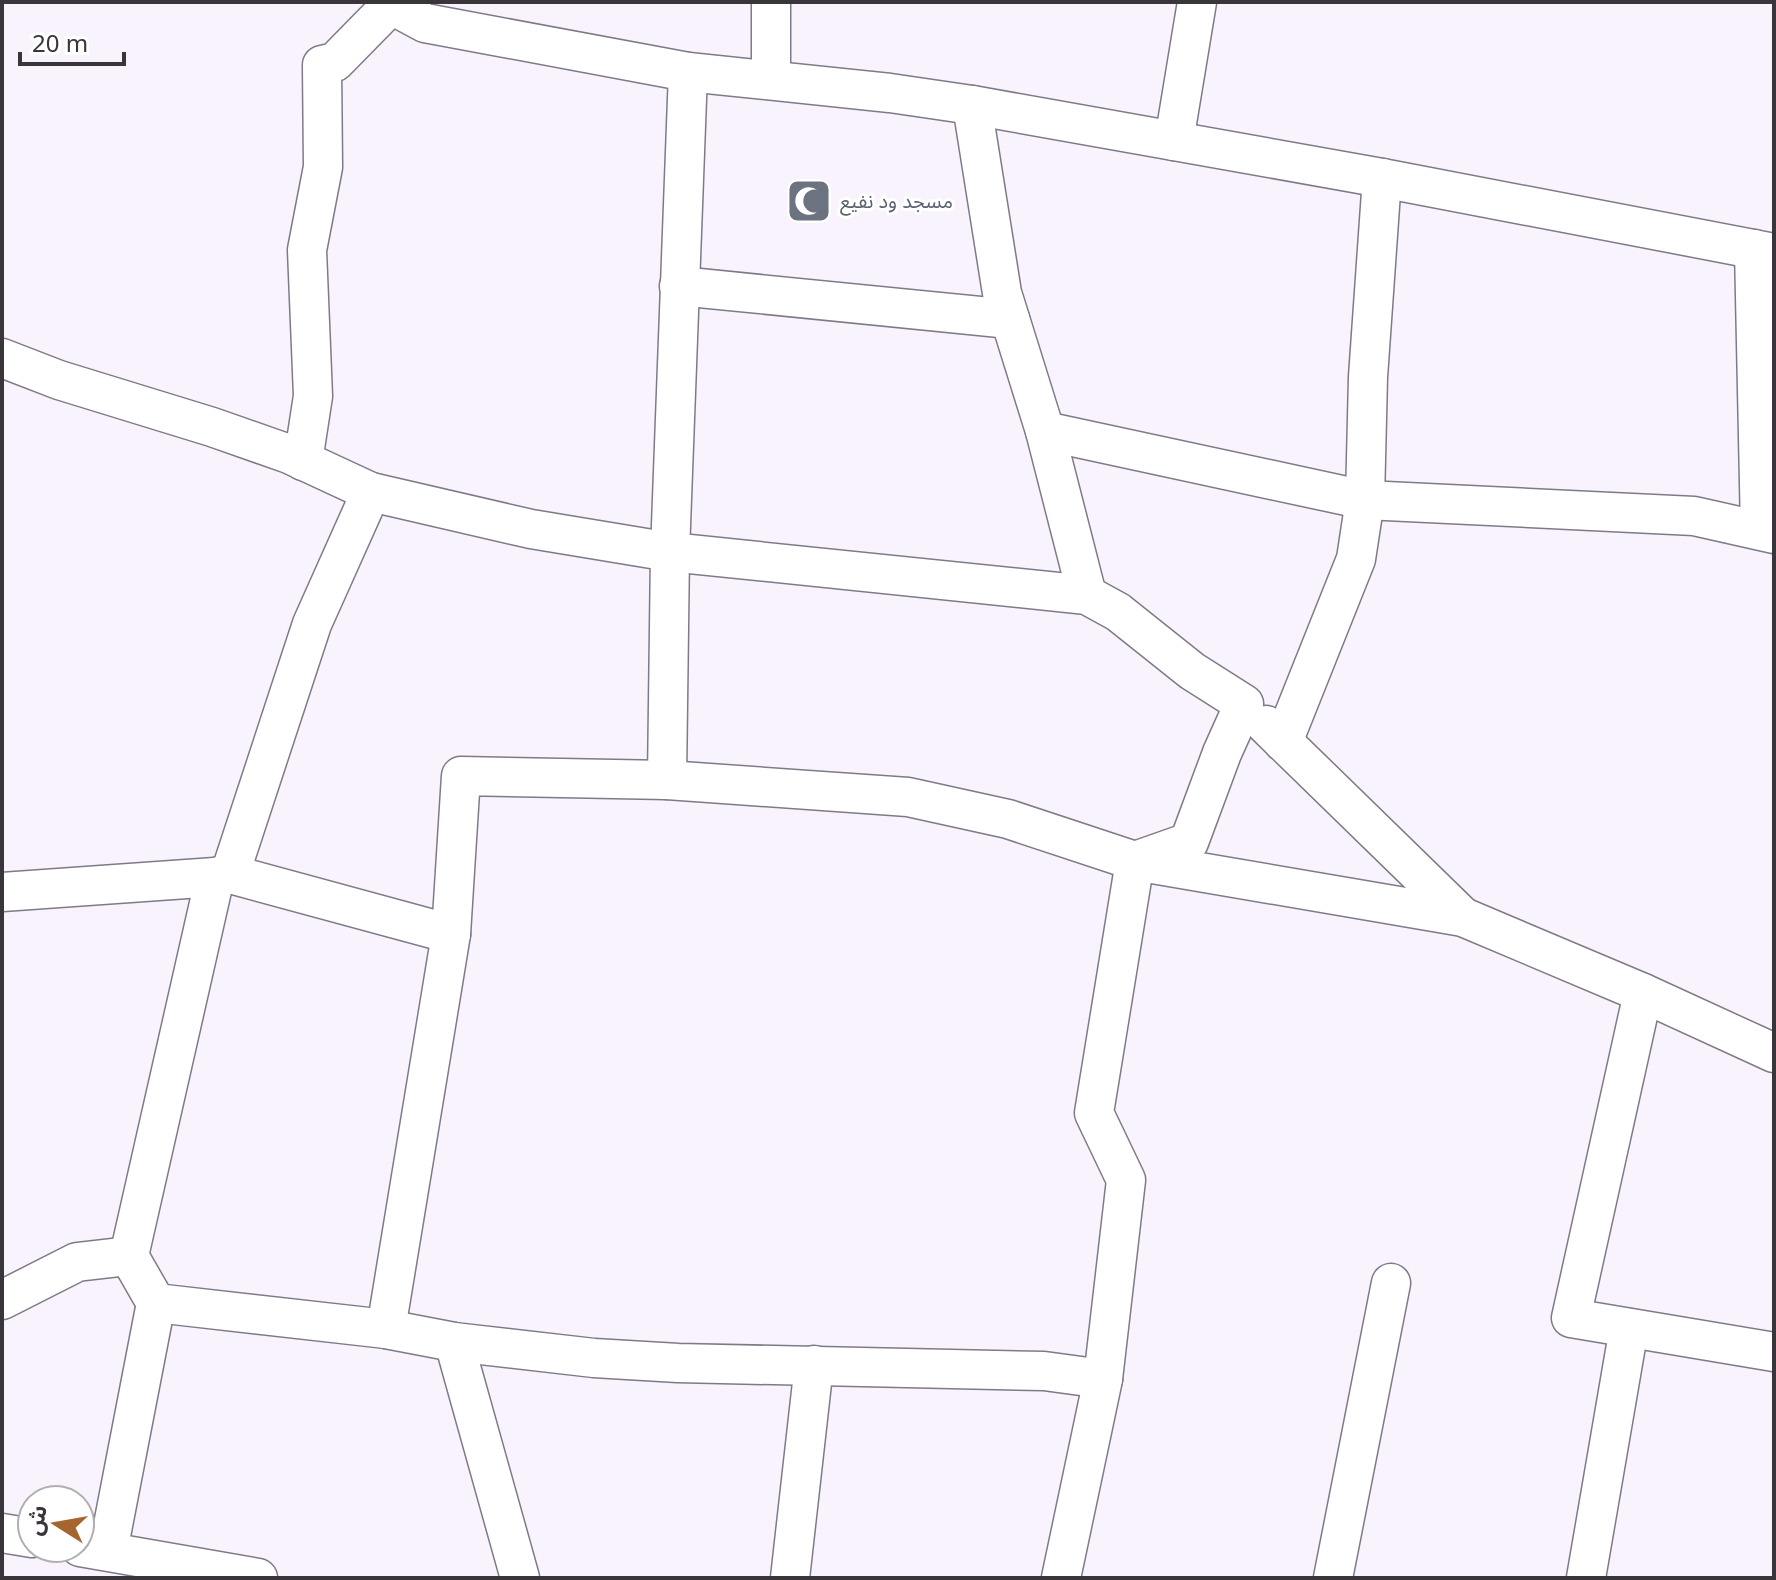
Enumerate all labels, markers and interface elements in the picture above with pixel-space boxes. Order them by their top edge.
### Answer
scale bar [20,16,124,66]
text: 20 m [32,26,88,59]
mosque icon: مسجد ود نفيع [785,177,833,225]
place label: مسجد ود نفيع [840,187,953,216]
north arrow [16,1484,96,1564]
text: ش [18,1502,53,1538]

